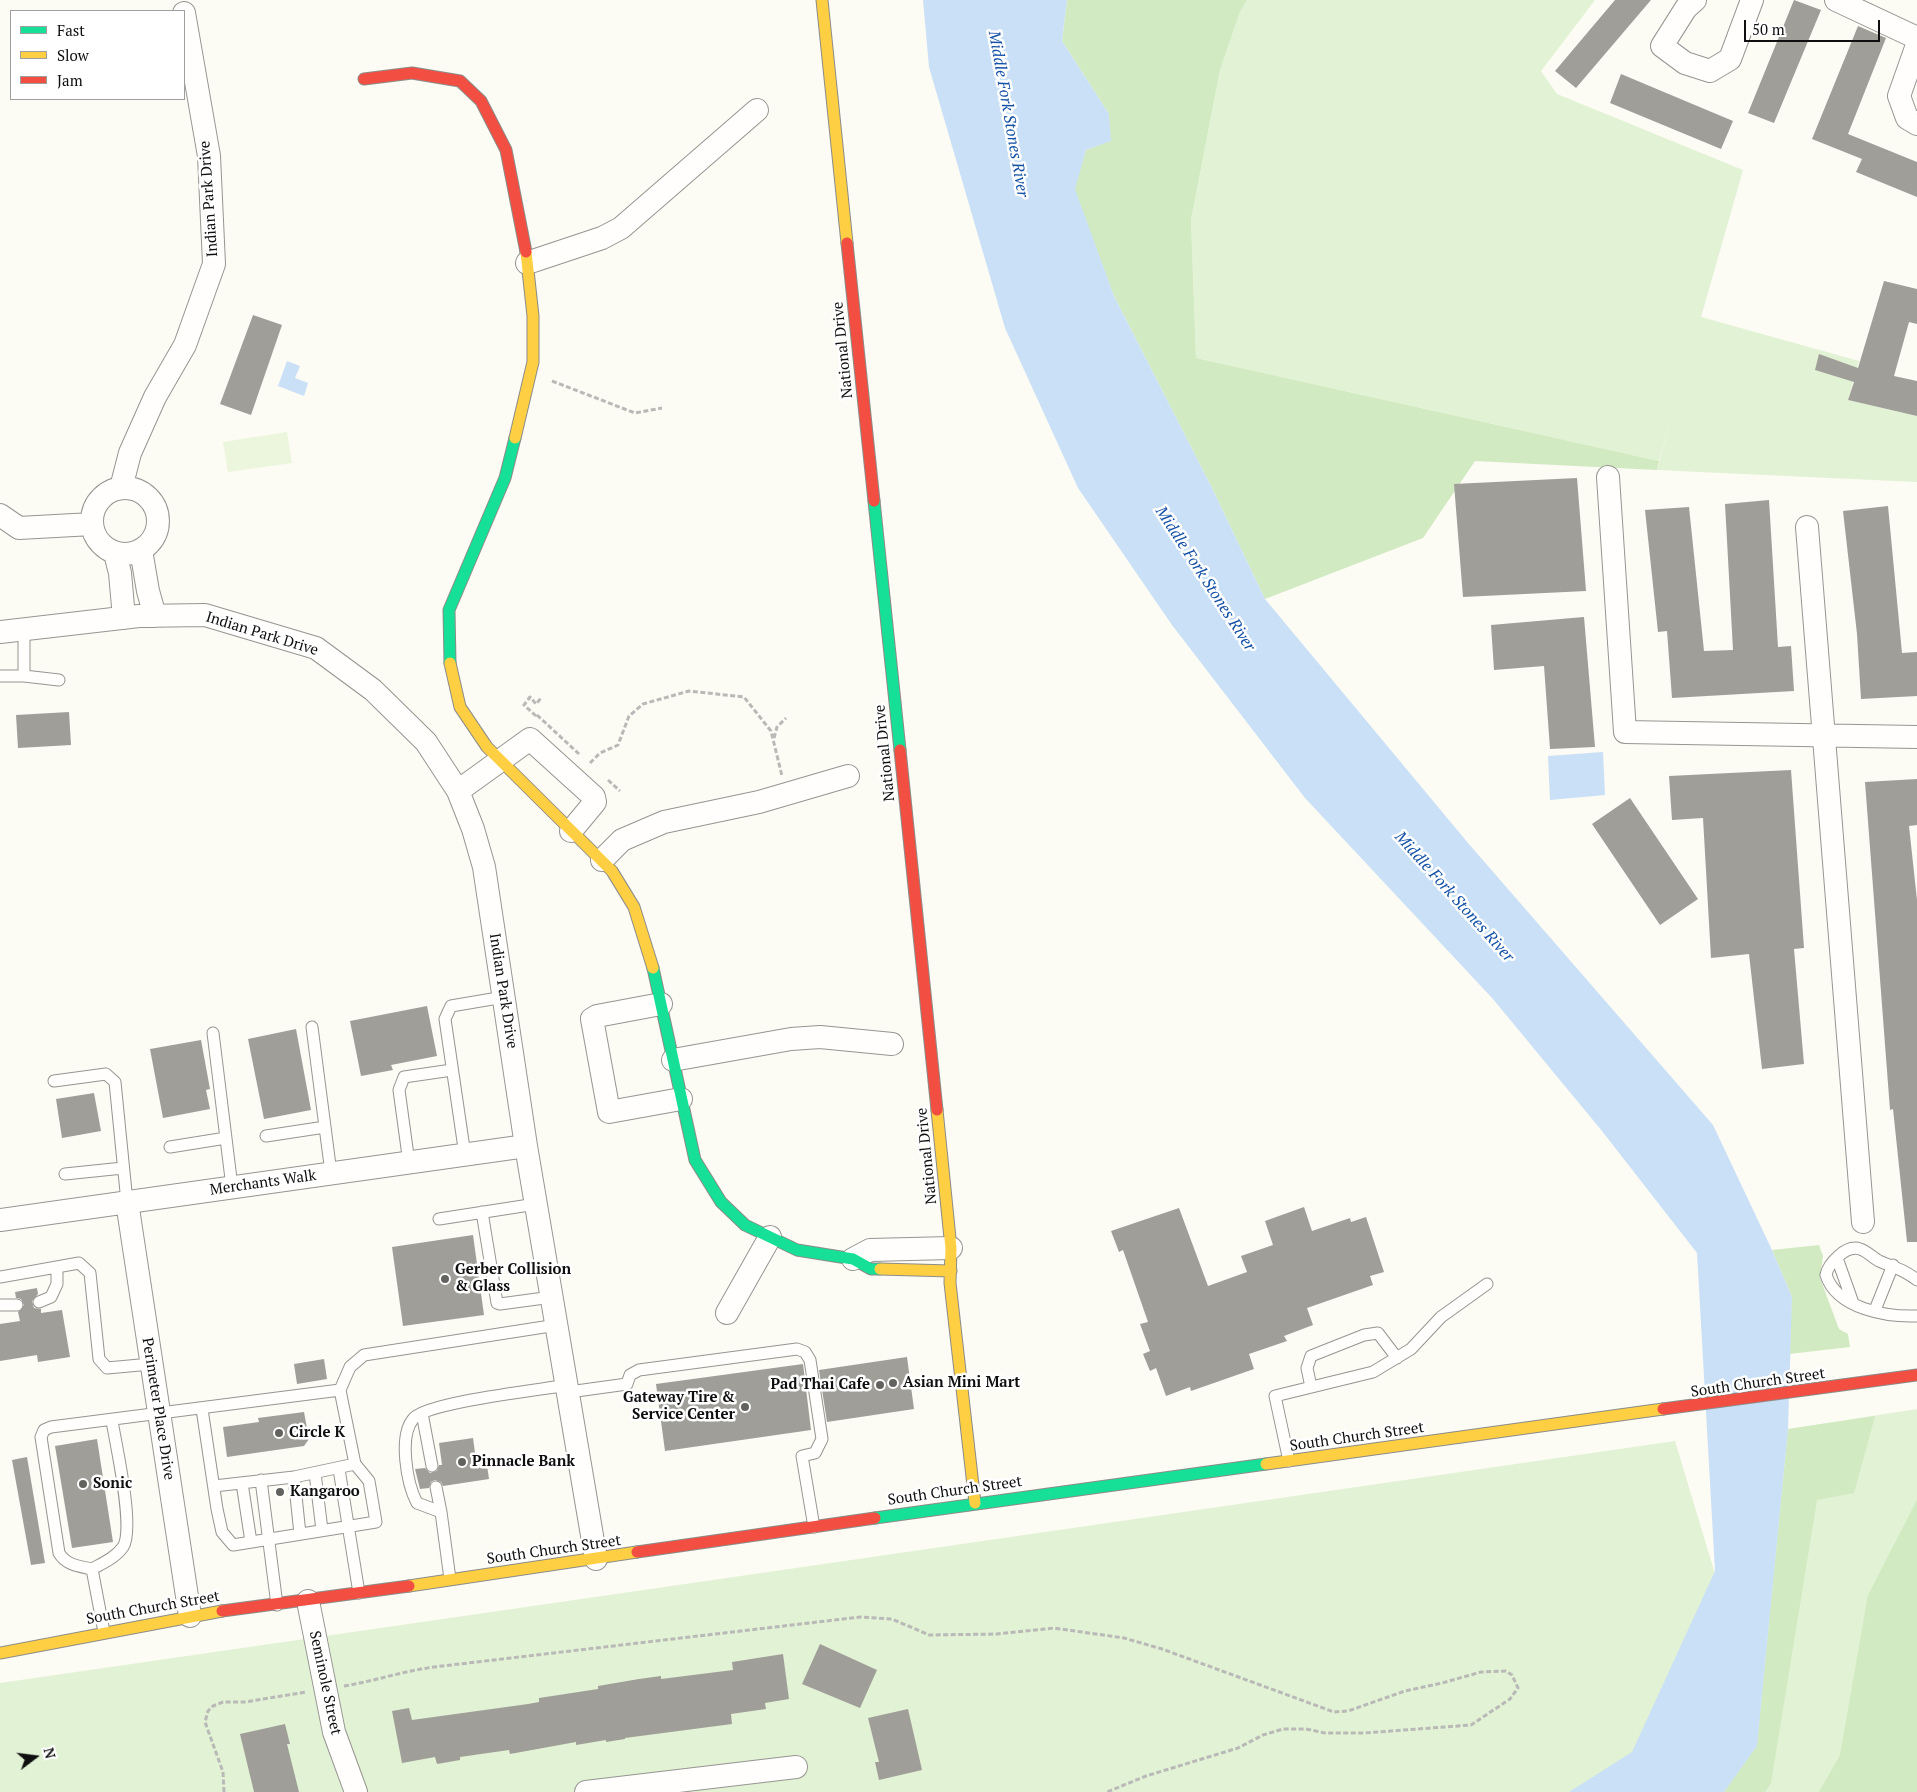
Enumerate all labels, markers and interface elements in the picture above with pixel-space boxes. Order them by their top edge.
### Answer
legend [10,10,185,100]
scale bar [1747,10,1883,42]
text: 50 m [1752,19,1785,39]
text: Fast [57,20,85,40]
water label: Middle Fork Stones River [984,29,1032,199]
text: Slow [57,45,89,65]
text: Jam [57,70,83,90]
street label: Indian Park Drive [196,140,222,258]
street label: National Drive [829,301,857,399]
water label: Middle Fork Stones River [1151,503,1259,655]
street label: Indian Park Drive [204,608,320,660]
street label: National Drive [871,704,899,802]
water label: Middle Fork Stones River [1390,828,1518,966]
street label: Indian Park Drive [485,932,521,1050]
street label: National Drive [913,1107,941,1205]
street label: Merchants Walk [209,1167,317,1199]
place label: Gerber Collision & Glass [455,1261,571,1296]
marker: Gerber Collision & Glass [439,1273,451,1285]
street label: Perimeter Place Drive [138,1336,178,1482]
street label: South Church Street [1690,1365,1826,1401]
place label: Asian Mini Mart [903,1374,1020,1392]
place label: Pad Thai Cafe [771,1376,870,1394]
marker: Asian Mini Mart [887,1377,899,1389]
marker: Pad Thai Cafe [874,1379,886,1391]
place label: Gateway Tire & Service Center [623,1389,735,1424]
marker: Gateway Tire & Service Center [739,1401,751,1413]
street label: South Church Street [1289,1419,1425,1455]
place label: Circle K [289,1424,345,1442]
marker: Circle K [273,1427,285,1439]
place label: Pinnacle Bank [472,1453,575,1471]
marker: Pinnacle Bank [456,1456,468,1468]
street label: South Church Street [887,1473,1023,1509]
place label: Sonic [93,1475,132,1493]
marker: Sonic [77,1478,89,1490]
place label: Kangaroo [290,1483,360,1501]
marker: Kangaroo [274,1486,286,1498]
street label: South Church Street [486,1532,622,1568]
street label: South Church Street [85,1587,221,1629]
street label: Seminole Street [305,1629,345,1737]
north arrow [10,1732,60,1782]
text: N [39,1745,61,1761]

